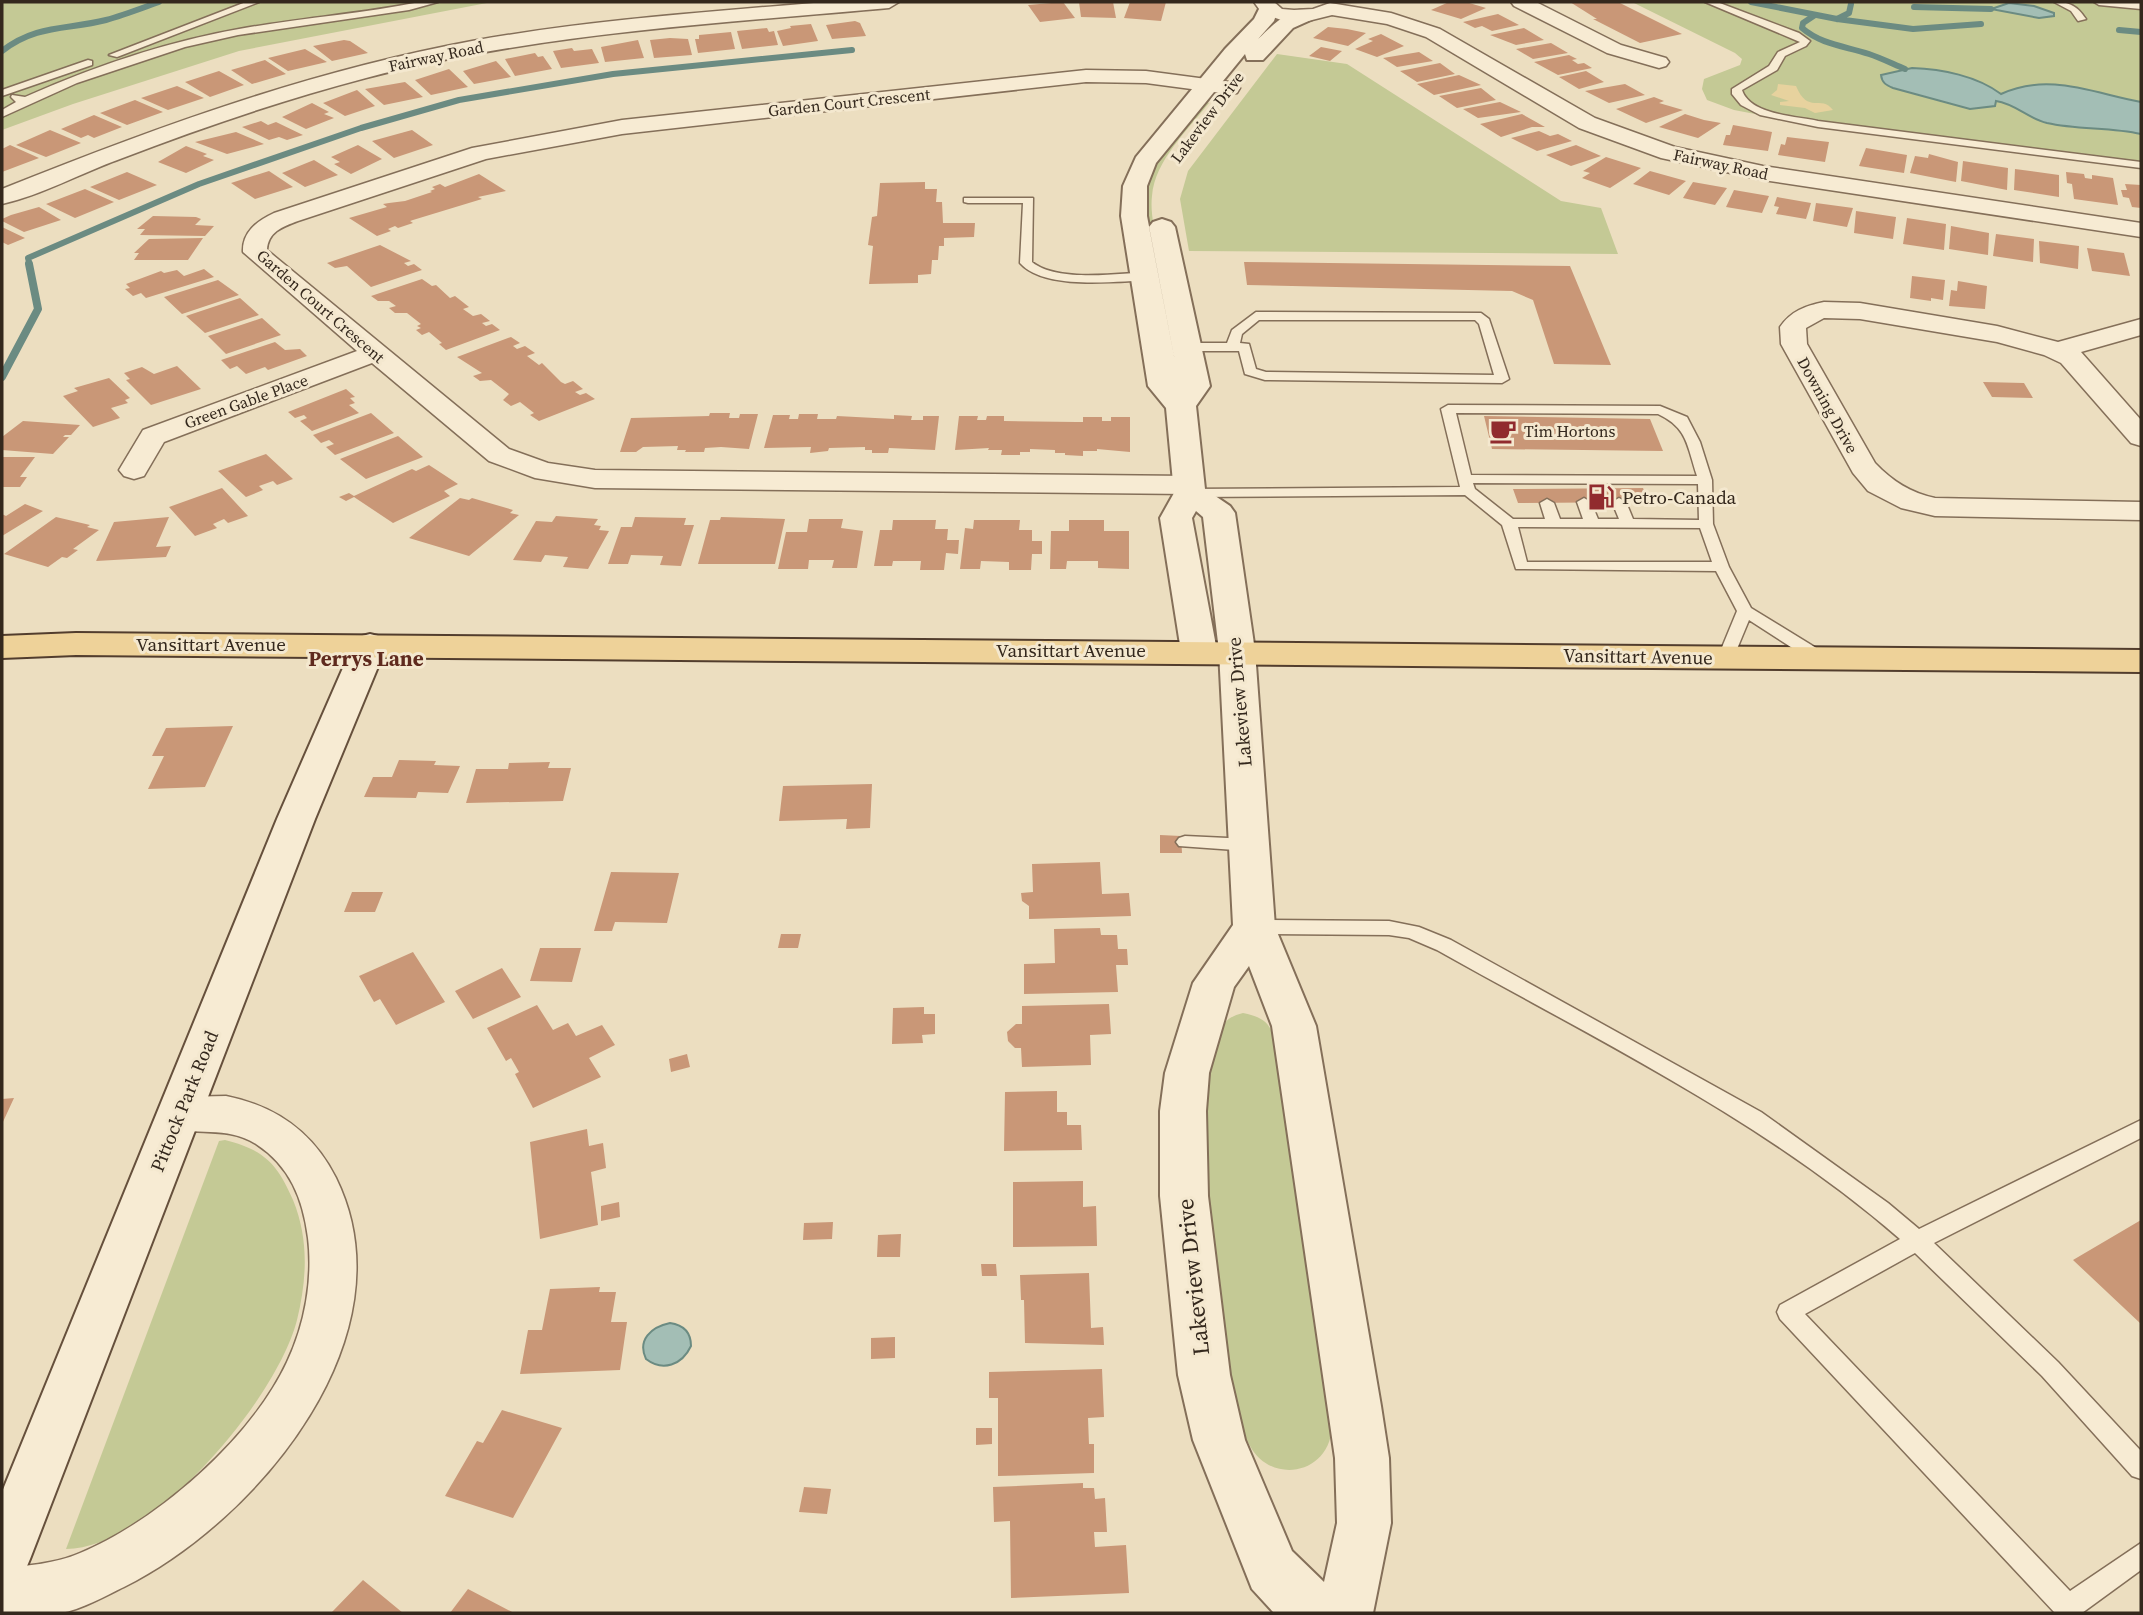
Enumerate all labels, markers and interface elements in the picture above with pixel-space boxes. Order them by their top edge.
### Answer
street label: Fairway Road [386,35,486,77]
street label: Lakeview Drive [1165,67,1249,167]
street label: Garden Court Crescent [767,82,932,121]
street label: Fairway Road [1671,143,1771,185]
street label: Garden Court Crescent [252,244,390,368]
street label: Downing Drive [1792,353,1864,457]
street label: Green Gable Place [181,368,311,434]
cafe icon: Tim Hortons [1488,416,1518,446]
place label: Tim Hortons [1524,420,1615,442]
fuel station icon: Petro-Canada [1586,482,1616,512]
place label: Petro-Canada [1622,484,1737,510]
street label: Vansittart Avenue [136,631,286,657]
street label: Lakeview Drive [1220,636,1258,768]
street label: Vansittart Avenue [996,637,1146,663]
street label: Vansittart Avenue [1563,642,1713,670]
district label: Perrys Lane [308,644,424,673]
street label: Pittock Park Road [144,1026,224,1176]
street label: Lakeview Drive [1169,1197,1217,1357]

